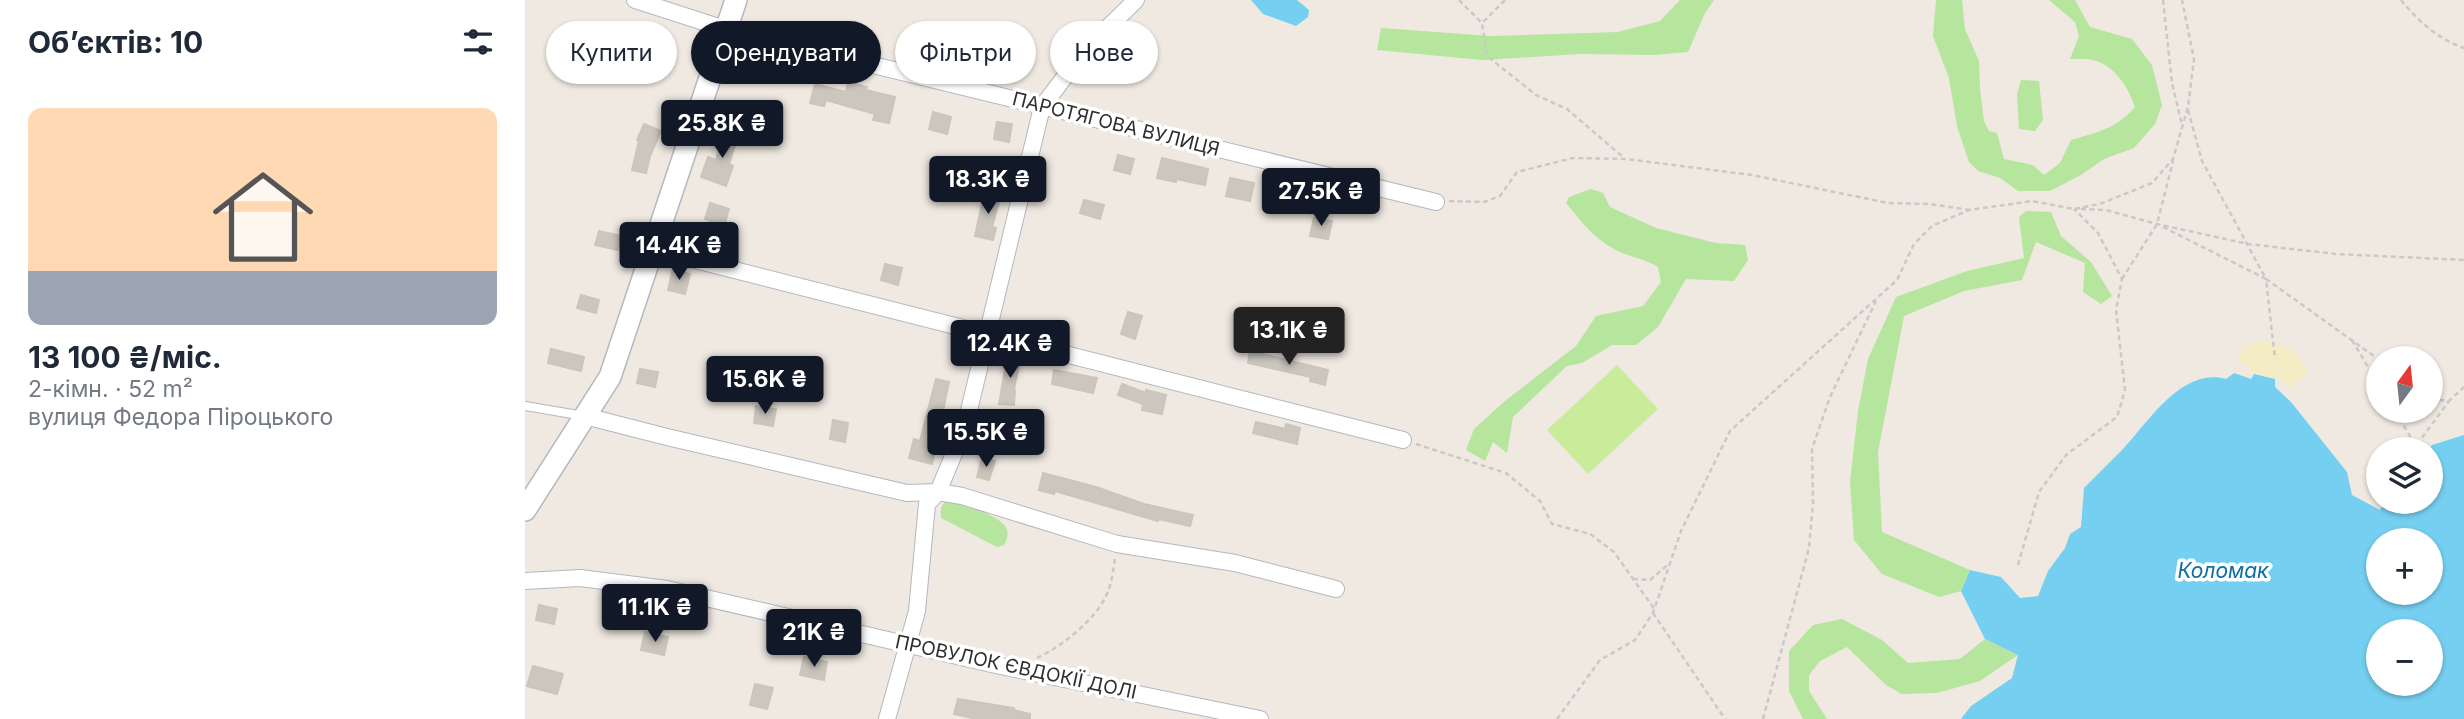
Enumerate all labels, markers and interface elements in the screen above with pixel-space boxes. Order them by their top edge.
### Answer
chip: Купити [546,21,677,84]
chip: Орендувати [691,21,881,84]
chip: Фільтри [895,21,1036,84]
chip: Нове [1050,21,1158,84]
icon: filters [459,23,497,61]
text: Об’єктів: 10 [28,24,203,60]
street label: ПАРОТЯГОВА ВУЛИЦЯ [1010,87,1222,161]
pin: 25.8K ₴ [657,100,787,160]
text: 25.8K ₴ [677,109,767,137]
icon: home [200,154,326,280]
pin: 18.3K ₴ [923,156,1053,216]
text: 18.3K ₴ [945,165,1031,193]
pin: 27.5K ₴ [1256,168,1386,228]
text: 27.5K ₴ [1278,177,1364,205]
pin: 14.4K ₴ [614,222,744,282]
text: 14.4K ₴ [636,231,722,259]
pin: 13.1K ₴ [1224,308,1354,367]
text: 13.1K ₴ [1250,316,1328,344]
pin: 12.4K ₴ [945,320,1075,380]
text: 12.4K ₴ [967,329,1053,357]
text: 13 100 ₴/міс. [28,339,222,375]
north arrow [2366,346,2443,424]
map controls [2366,346,2443,696]
pin: 15.6K ₴ [700,356,830,416]
text: 15.6K ₴ [722,365,808,393]
text: 2-кімн. · 52 m² [28,375,193,403]
text: вулиця Федора Піроцького [28,403,333,431]
pin: 15.5K ₴ [921,410,1051,469]
text: 15.5K ₴ [943,418,1029,446]
button: layers [2366,437,2443,514]
button: + [2366,528,2443,605]
water label: Коломак [2177,558,2269,583]
pin: 11.1K ₴ [590,584,720,644]
text: 11.1K ₴ [618,593,692,621]
pin: 21K ₴ [765,610,863,669]
text: 21K ₴ [782,618,846,646]
button: − [2366,619,2443,696]
street label: ПРОВУЛОК ЄВДОКІЇ ДОЛІ [893,630,1139,704]

